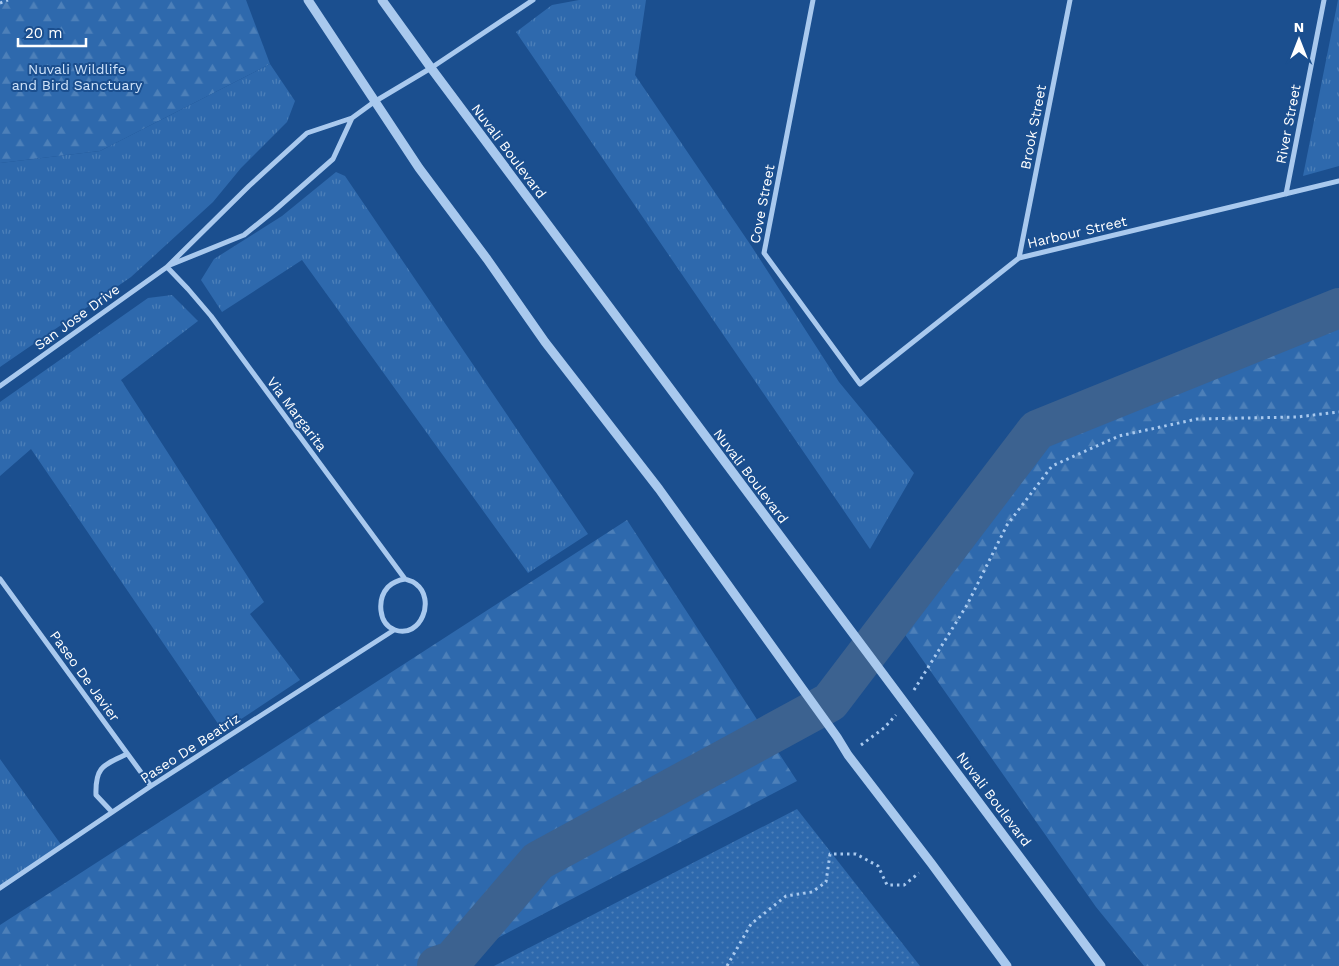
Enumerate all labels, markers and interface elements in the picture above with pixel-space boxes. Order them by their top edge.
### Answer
scale bar [18,15,85,47]
north arrow [1274,15,1324,65]
text: N [1294,19,1304,35]
text: 20 m [25,24,63,42]
park label: Nuvali Wildlife and Bird Sanctuary [12,61,143,93]
street label: Brook Street [1017,83,1049,171]
street label: River Street [1272,83,1304,165]
street label: Nuvali Boulevard [468,101,550,201]
street label: Cove Street [746,163,778,245]
street label: Harbour Street [1026,213,1129,251]
street label: San Jose Drive [31,281,123,353]
street label: Via Margarita [264,374,330,454]
street label: Nuvali Boulevard [710,426,792,526]
street label: Paseo De Javier [47,628,123,725]
street label: Paseo De Beatriz [137,710,243,786]
street label: Nuvali Boulevard [953,749,1035,849]

